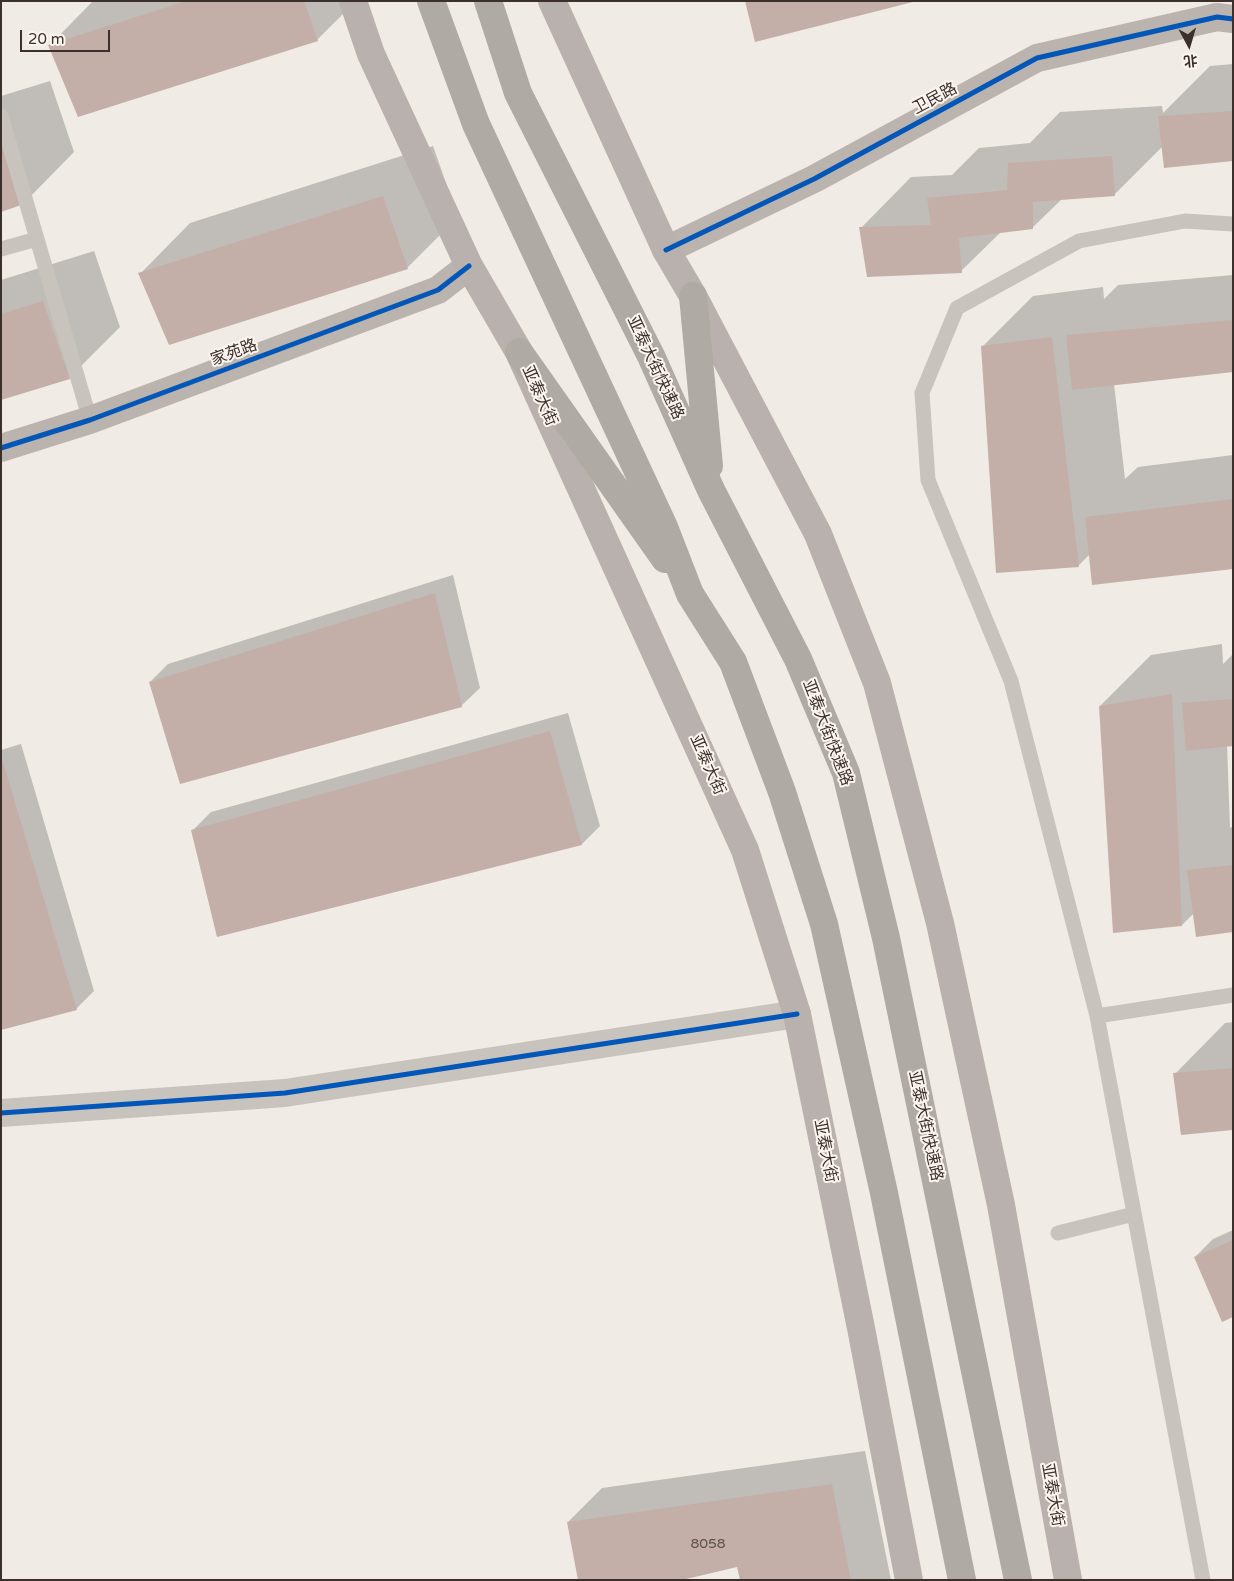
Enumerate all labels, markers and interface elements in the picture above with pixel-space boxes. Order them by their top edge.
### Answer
scale bar [22,20,112,52]
north arrow [1164,20,1214,70]
text: 20 m [28,30,65,48]
text: 北 [1183,51,1198,70]
street label: 卫民路 [909,79,961,119]
street label: 亚泰大街快速路 [623,313,687,423]
street label: 家苑路 [208,336,260,370]
street label: 亚泰大街 [517,363,561,429]
street label: 亚泰大街快速路 [798,677,856,789]
street label: 亚泰大街 [685,732,729,798]
street label: 亚泰大街快速路 [904,1069,946,1183]
street label: 亚泰大街 [809,1118,841,1184]
street label: 亚泰大街 [1037,1462,1067,1528]
house number: 8058 [690,1536,726,1552]

